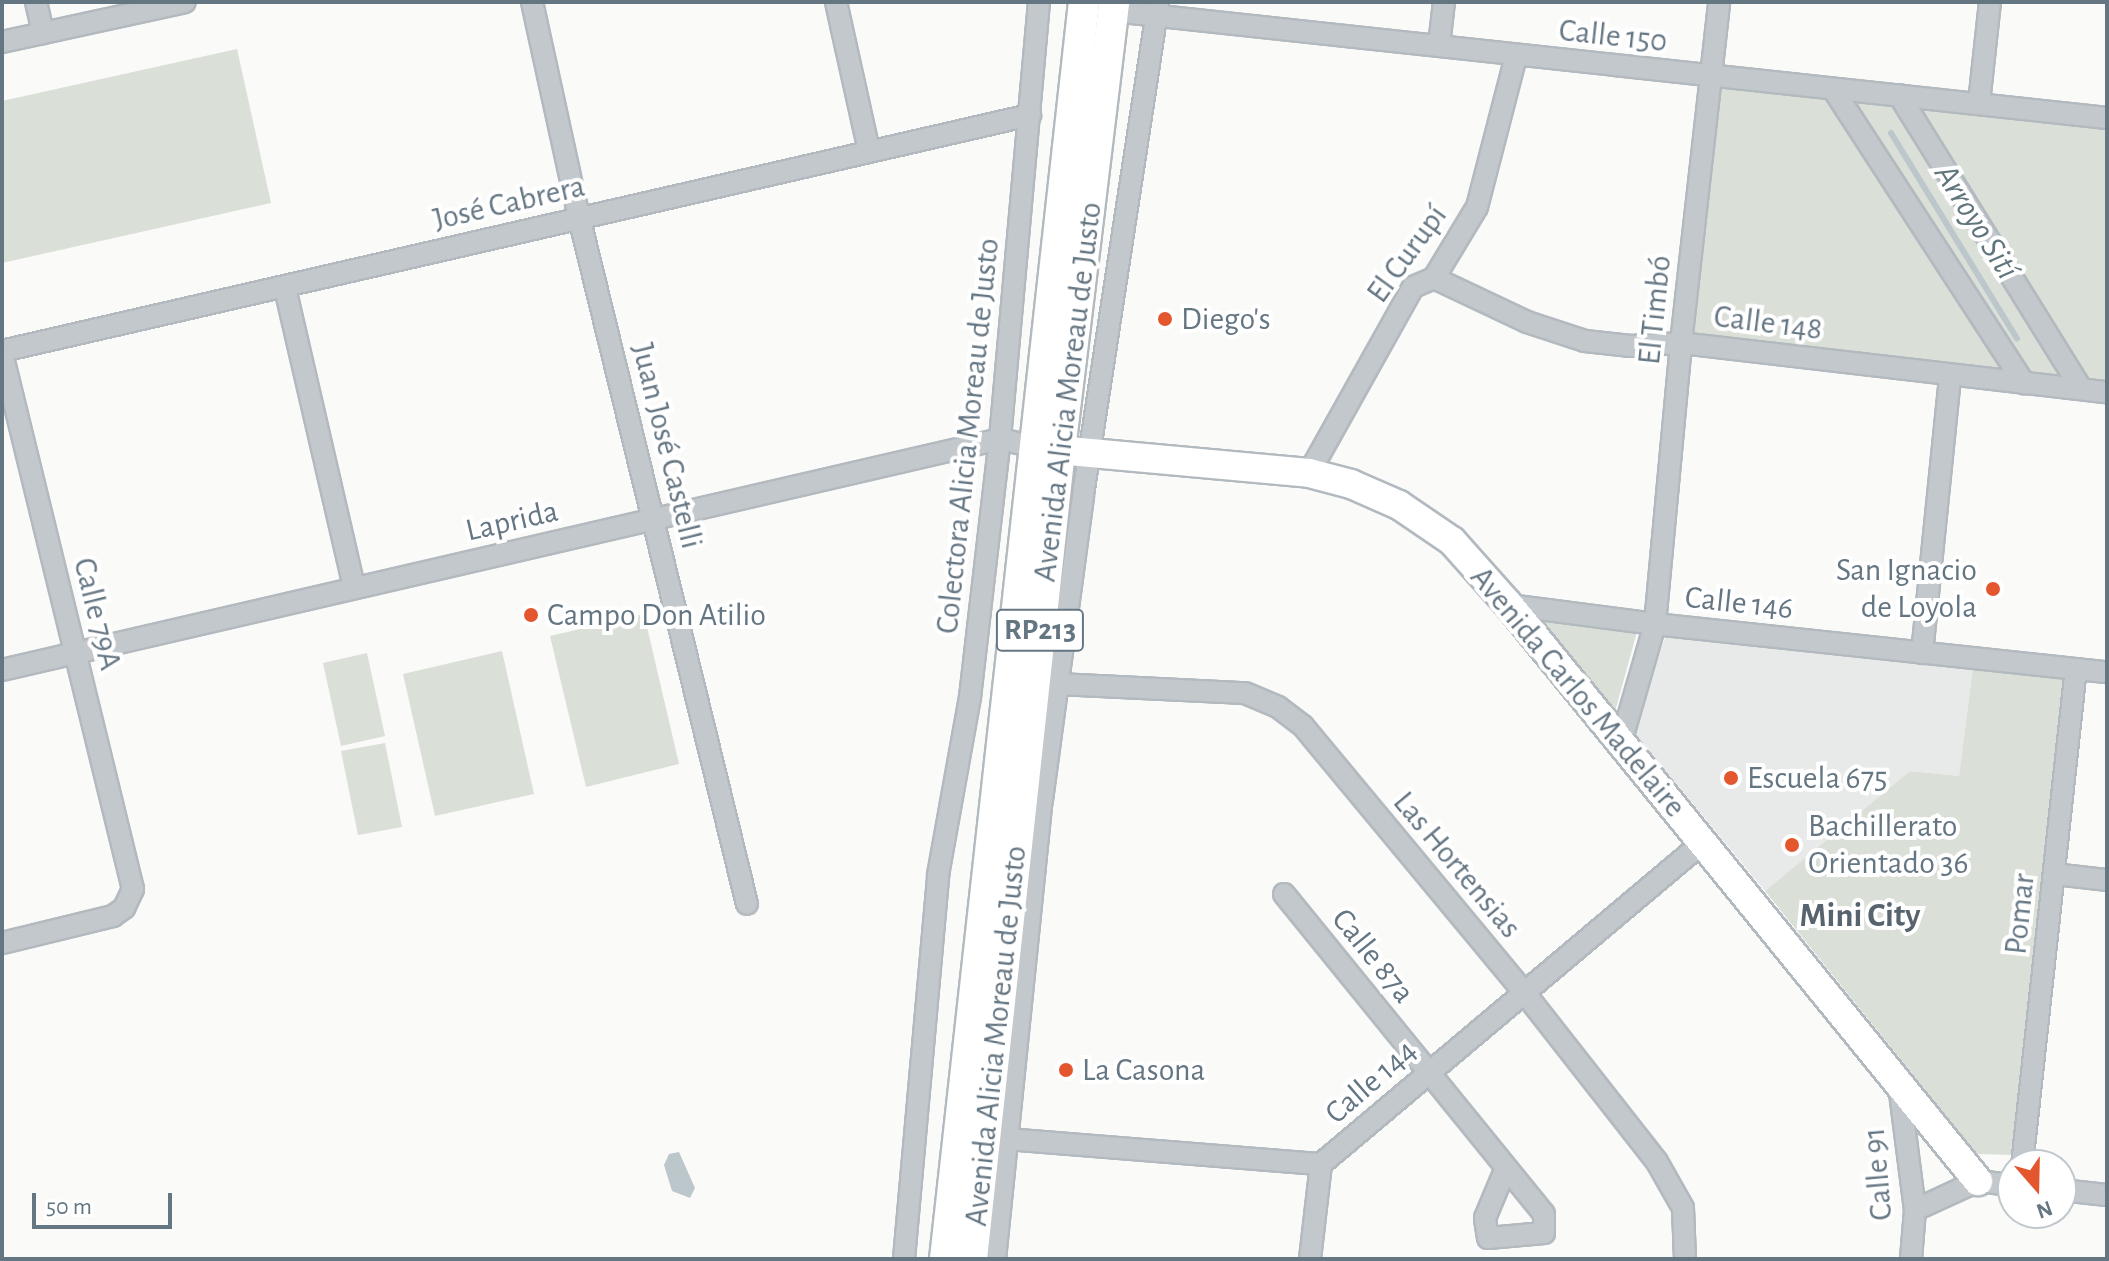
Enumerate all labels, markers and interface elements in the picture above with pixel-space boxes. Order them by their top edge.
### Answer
street label: Calle 150 [1557,11,1669,61]
water label: Arroyo Sití [1925,157,2027,287]
street label: José Cabrera [430,167,588,239]
street label: El Curupí [1359,198,1455,310]
street label: Avenida Alicia Moreau de Justo [1026,200,1110,584]
street label: Colectora Alicia Moreau de Justo [928,236,1008,636]
street label: El Timbó [1630,253,1680,367]
street label: Calle 148 [1712,297,1824,349]
place label: Diego's [1181,300,1271,338]
marker: Diego's [1156,310,1174,328]
street label: Juan José Castelli [623,339,711,553]
street label: Laprida [462,492,562,550]
place label: San Ignacio de Loyola [1836,552,1977,627]
street label: Calle 79A [65,554,129,674]
street label: Avenida Carlos Madelaire [1462,559,1694,825]
street label: Calle 146 [1683,578,1795,628]
marker: San Ignacio de Loyola [1984,580,2002,598]
place label: Campo Don Atilio [547,596,766,634]
road number: RP213 [994,604,1086,656]
marker: Campo Don Atilio [522,606,540,624]
place label: Escuela 675 [1747,759,1887,797]
marker: Escuela 675 [1722,769,1740,787]
street label: Las Hortensias [1385,784,1529,946]
place label: Bachillerato Orientado 36 [1808,808,1968,883]
marker: Bachillerato Orientado 36 [1783,836,1801,854]
street label: Avenida Alicia Moreau de Justo [957,844,1035,1228]
street label: Pomar [1997,872,2043,956]
district label: Mini City [1799,897,1921,937]
street label: Calle 87a [1323,901,1423,1011]
street label: Calle 144 [1317,1032,1425,1132]
place label: La Casona [1082,1051,1205,1089]
marker: La Casona [1057,1061,1075,1079]
street label: Calle 91 [1855,1126,1901,1222]
north arrow [1997,1149,2077,1229]
scale bar [36,1177,176,1227]
text: 50 m [46,1195,92,1219]
text: N [2034,1197,2055,1223]

